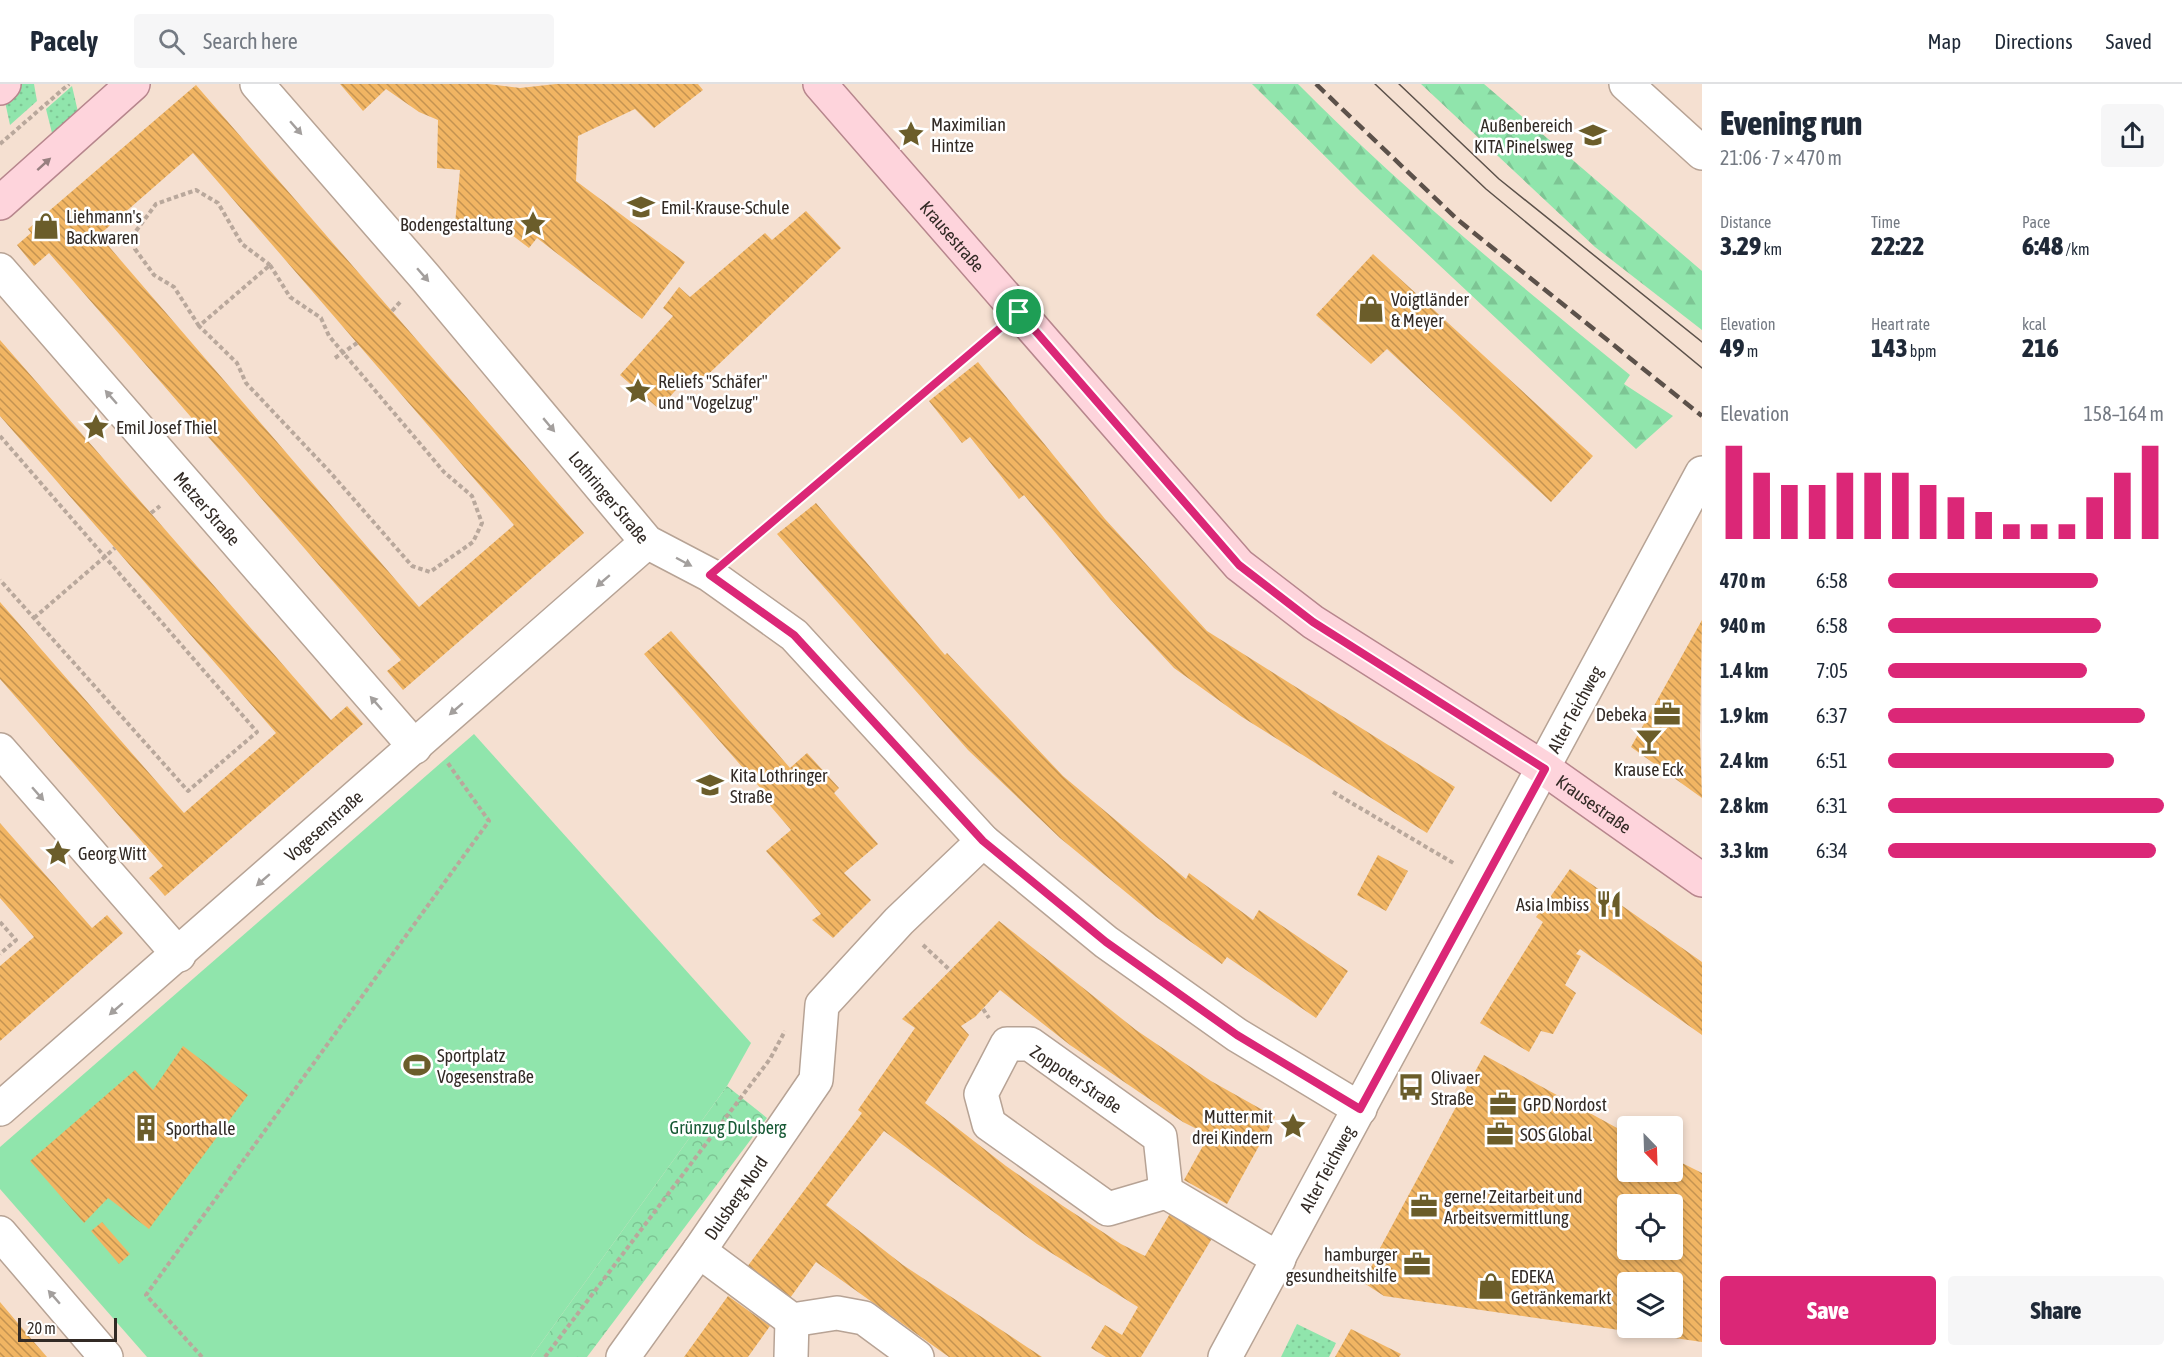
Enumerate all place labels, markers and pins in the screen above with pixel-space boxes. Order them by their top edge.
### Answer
place label: Maximilian Hintze [931,114,1006,156]
place label: Außenbereich KITA Pinelsweg [1474,115,1573,157]
place icon: Maximilian Hintze [896,119,926,149]
school or university icon: Außenbereich KITA Pinelsweg [1578,120,1608,150]
school or university icon: Emil-Krause-Schule [626,192,656,222]
place label: Emil-Krause-Schule [661,197,789,218]
place label: Liehmann's Backwaren [66,206,142,248]
place icon: Bodengestaltung [518,209,548,239]
shop icon: Liehmann's Backwaren [31,211,61,241]
place label: Bodengestaltung [400,214,513,235]
pin [993,286,1044,337]
place label: Voigtländer & Meyer [1391,289,1469,331]
shop icon: Voigtländer & Meyer [1356,294,1386,324]
place label: Reliefs "Schäfer" und "Vogelzug" [658,371,768,413]
place icon: Reliefs "Schäfer" und "Vogelzug" [623,376,653,406]
place icon: Emil Josef Thiel [81,412,111,442]
place label: Emil Josef Thiel [116,417,218,438]
office icon: Debeka [1652,699,1682,729]
place label: Debeka [1596,704,1647,725]
bar icon: Krause Eck [1634,726,1664,756]
place label: Krause Eck [1614,759,1684,780]
place label: Kita Lothringer Straße [730,765,828,807]
school or university icon: Kita Lothringer Straße [695,770,725,800]
place icon: Georg Witt [43,838,73,868]
place label: Georg Witt [78,843,147,864]
restaurant icon: Asia Imbiss [1594,889,1624,919]
place label: Asia Imbiss [1516,894,1589,915]
place label: Sportplatz Vogesenstraße [437,1045,534,1087]
sports icon: Sportplatz Vogesenstraße [402,1050,432,1080]
place label: Olivaer Straße [1431,1067,1480,1109]
bus stop icon: Olivaer Straße [1396,1072,1426,1102]
office icon: GPD Nordost [1488,1089,1518,1119]
place label: GPD Nordost [1523,1094,1607,1115]
place label: Mutter mit drei Kindern [1192,1106,1273,1148]
place icon: Mutter mit drei Kindern [1278,1111,1308,1141]
building icon: Sporthalle [131,1113,161,1143]
place label: Sporthalle [166,1118,236,1139]
office icon: SOS Global [1485,1119,1515,1149]
place label: SOS Global [1520,1124,1593,1145]
place label: gerne! Zeitarbeit und Arbeitsvermittlung [1444,1186,1583,1228]
office icon: gerne! Zeitarbeit und Arbeitsvermittlung [1409,1191,1439,1221]
place label: hamburger gesundheitshilfe [1286,1244,1398,1286]
office icon: hamburger gesundheitshilfe [1402,1249,1432,1279]
place label: EDEKA Getränkemarkt [1511,1266,1611,1308]
shop icon: EDEKA Getränkemarkt [1476,1271,1506,1301]

